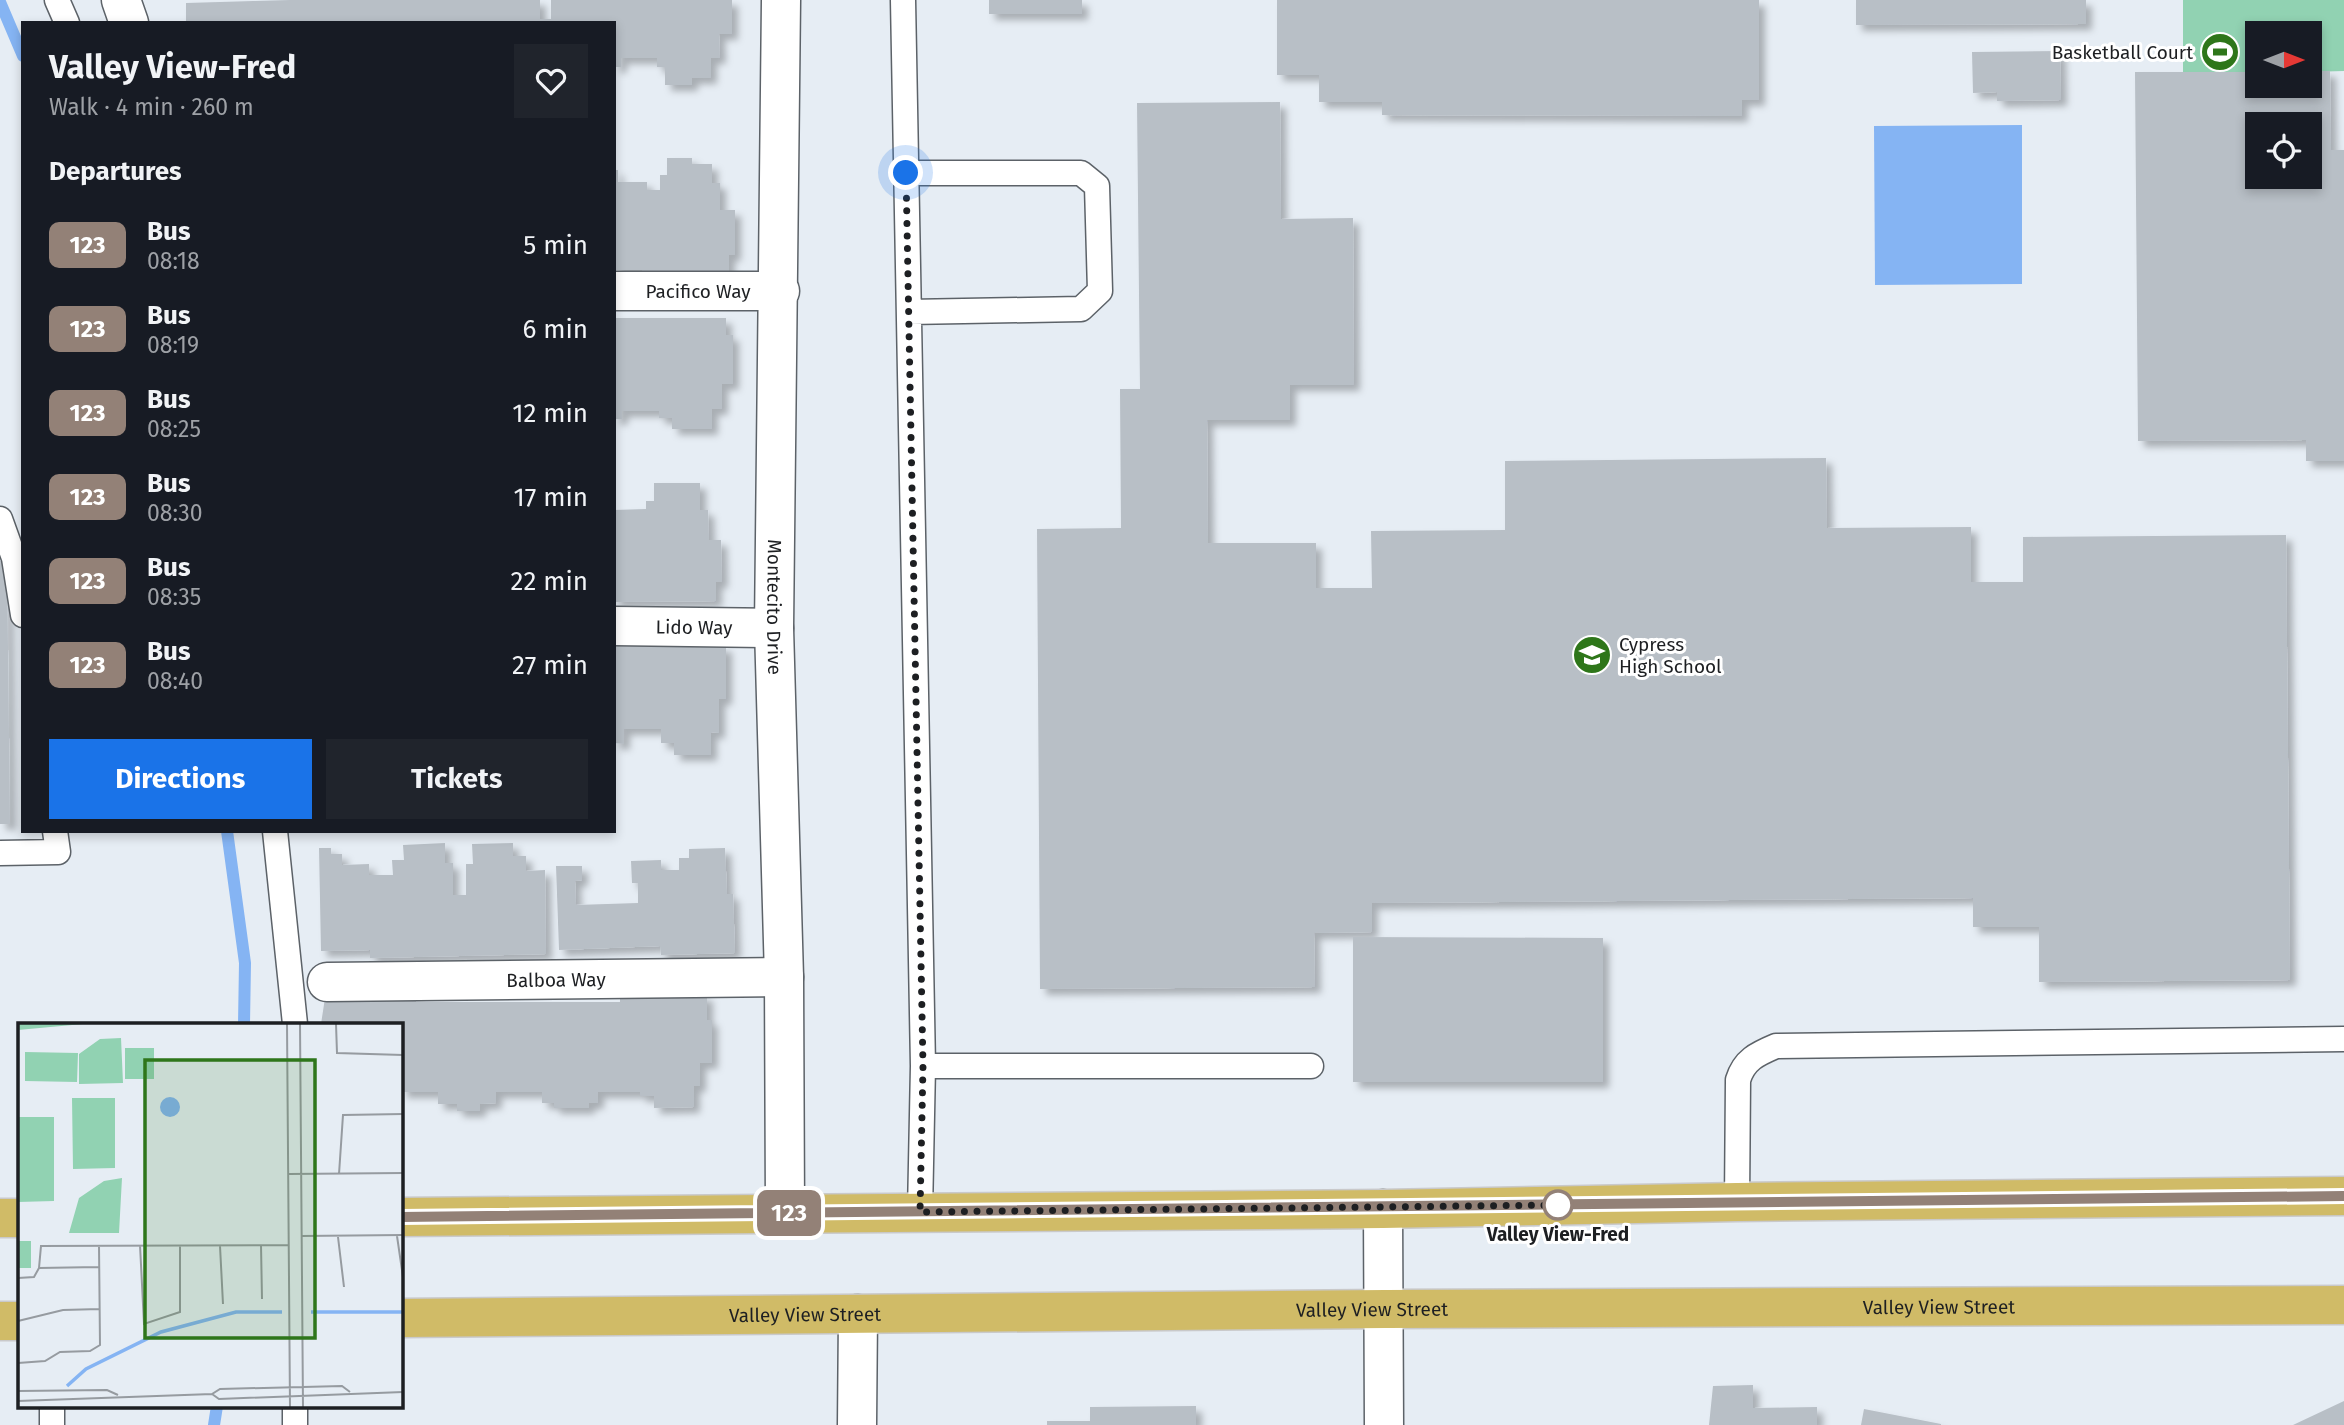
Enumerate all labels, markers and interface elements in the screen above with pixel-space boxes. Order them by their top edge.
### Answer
north arrow [2245,21,2322,98]
map controls [2245,21,2322,189]
sports icon: Basketball Court [2199,31,2241,73]
place label: Basketball Court [2052,41,2193,64]
button: heart [514,44,588,118]
text: Valley View-Fred [49,47,296,87]
text: Walk · 4 min · 260 m [49,93,254,121]
button: locate [2245,112,2322,189]
your location [888,155,923,190]
text: Departures [49,156,182,187]
text: Bus [147,216,190,247]
text: 5 min [523,230,588,261]
text: 123 [70,231,105,259]
text: 08:18 [147,247,200,275]
street label: Pacifico Way [645,280,751,303]
text: Bus [147,300,190,331]
text: 6 min [522,314,588,345]
text: 123 [70,315,105,343]
text: 08:19 [147,331,199,359]
text: Bus [147,384,190,415]
text: 12 min [512,398,588,429]
text: 123 [70,399,105,427]
text: 08:25 [147,415,201,443]
text: Bus [147,468,190,499]
text: 17 min [513,482,588,513]
text: 123 [70,483,105,511]
text: 08:30 [147,499,203,527]
street label: Montecito Drive [762,539,786,675]
text: Bus [147,552,190,583]
text: 22 min [511,566,588,597]
text: 123 [70,567,105,595]
text: 08:35 [147,583,201,611]
street label: Lido Way [655,616,733,639]
place label: Cypress High School [1619,633,1722,678]
school or university icon: Cypress High School [1571,634,1613,676]
text: Bus [147,636,190,667]
text: 27 min [512,650,588,681]
text: 123 [70,651,105,679]
text: 08:40 [147,667,203,695]
button: Directions [49,739,312,819]
button: Tickets [326,739,588,819]
street label: Balboa Way [506,968,606,992]
inset map [18,1023,402,1408]
line badge: 123 [749,1190,829,1236]
marker: Valley View-Fred [1543,1190,1573,1220]
text: 123 [771,1199,807,1227]
place label: Valley View-Fred [1486,1223,1629,1246]
street label: Valley View Street [1863,1295,2015,1319]
street label: Valley View Street [1296,1298,1448,1322]
street label: Valley View Street [729,1303,881,1327]

